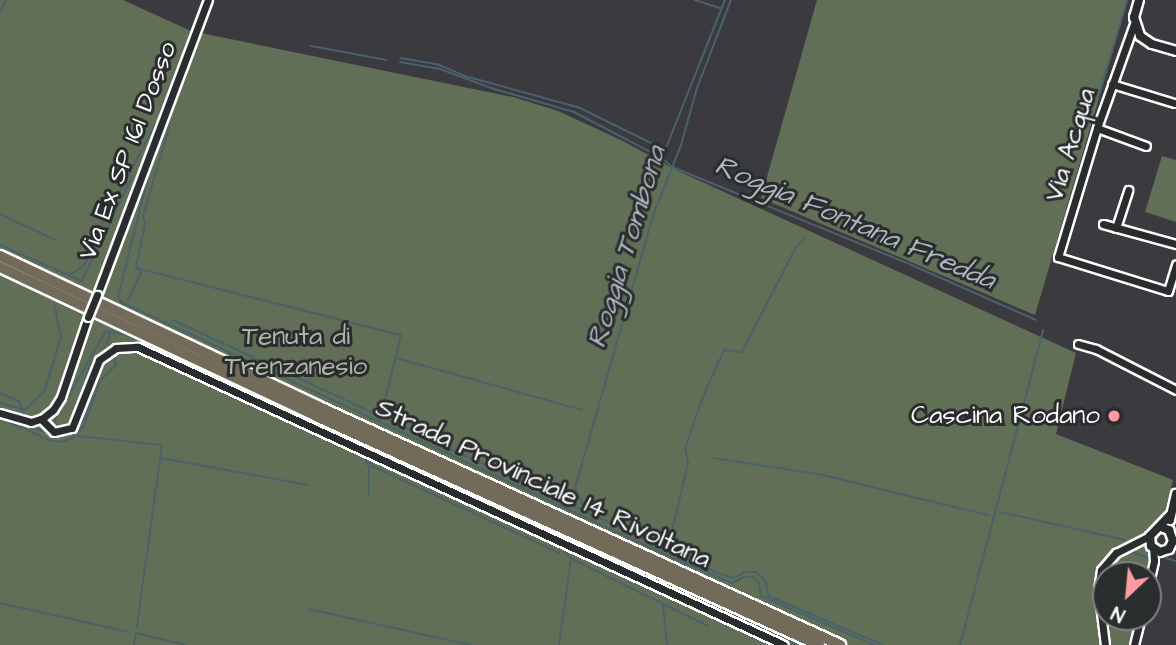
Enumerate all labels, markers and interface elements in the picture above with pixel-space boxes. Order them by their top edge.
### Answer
street label: Via Ex SP 161 Dosso [72,37,184,265]
street label: Via Acqua [1039,85,1103,205]
water label: Roggia Tombona [580,142,674,352]
water label: Roggia Fontana Fredda [710,149,1000,297]
park label: Tenuta di Trenzanesio [225,321,367,382]
street label: Strada Provinciale 14 Rivoltana [371,393,715,575]
place label: Cascina Rodano [911,400,1100,432]
marker: Cascina Rodano [1106,408,1122,424]
north arrow [1092,561,1162,631]
text: N [1107,599,1130,628]

